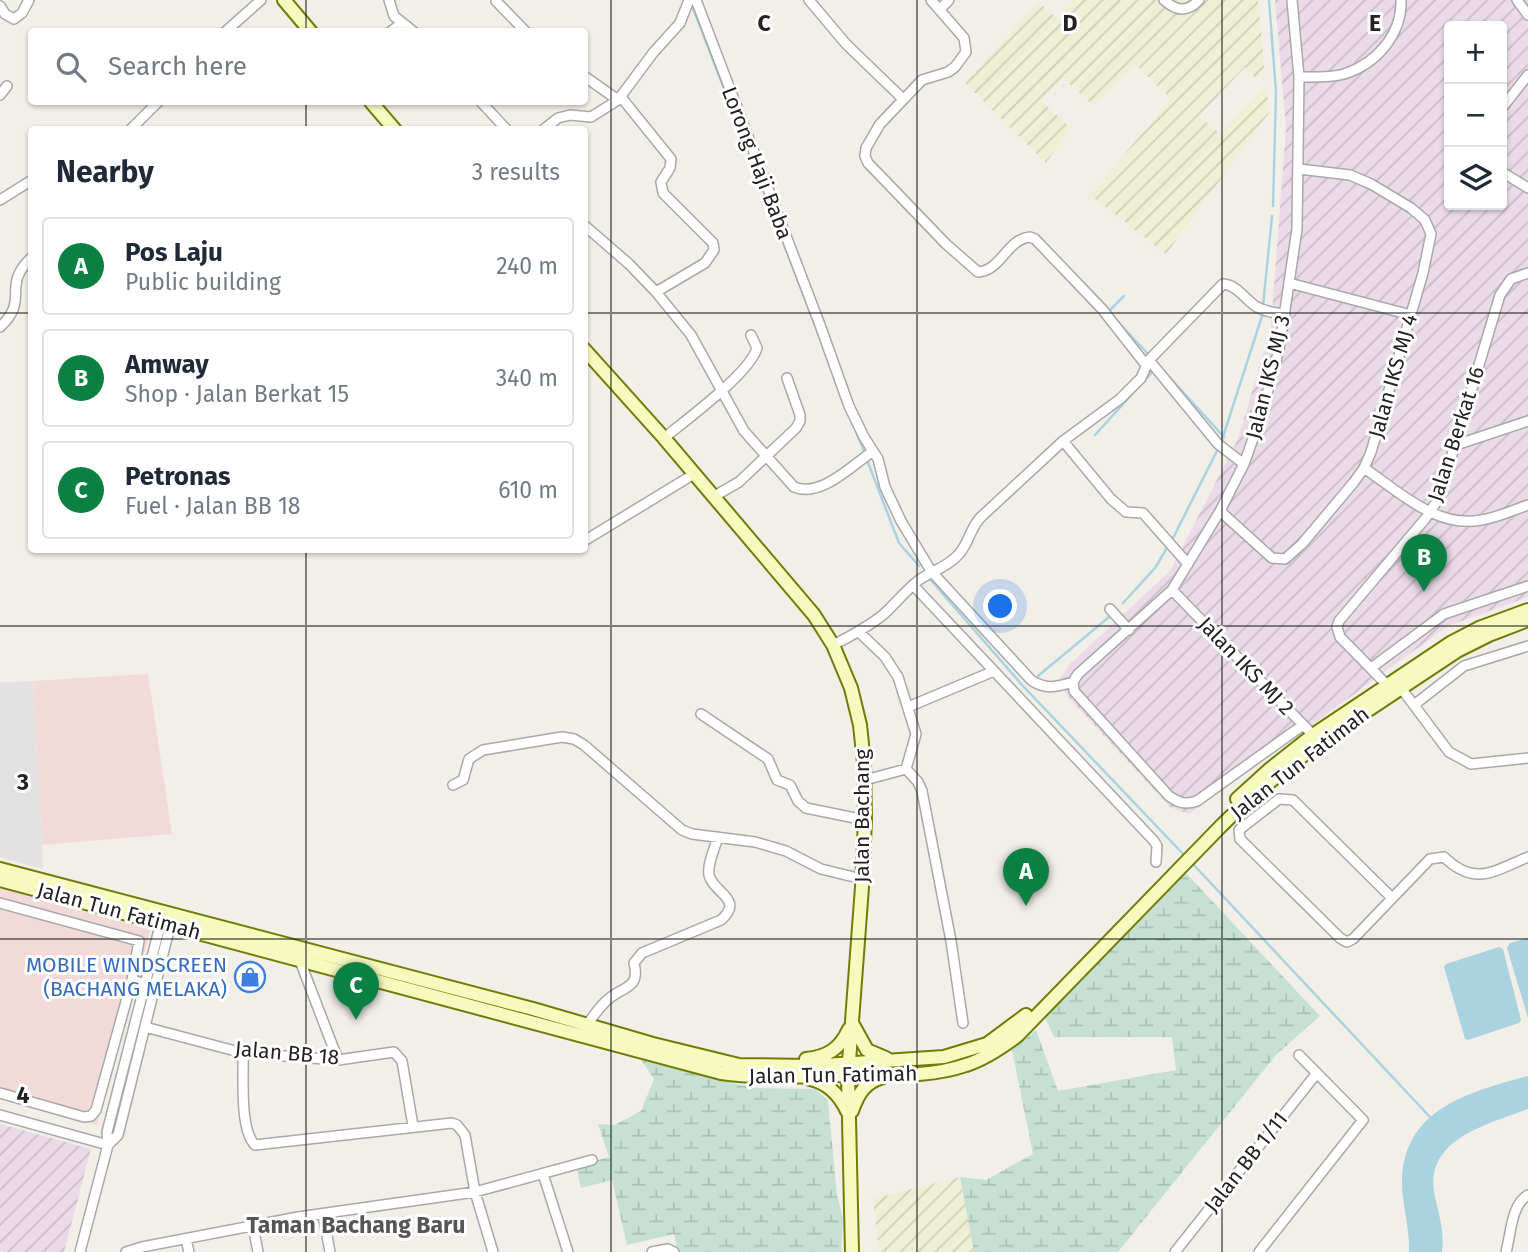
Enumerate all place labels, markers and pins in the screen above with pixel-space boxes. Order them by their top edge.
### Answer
pin: B [1401,534,1447,592]
pin: A [1003,848,1049,906]
place label: MOBILE WINDSCREEN (BACHANG MELAKA) [26,952,227,1002]
shop icon: MOBILE WINDSCREEN (BACHANG MELAKA) [233,960,267,994]
pin: C [333,962,379,1020]

